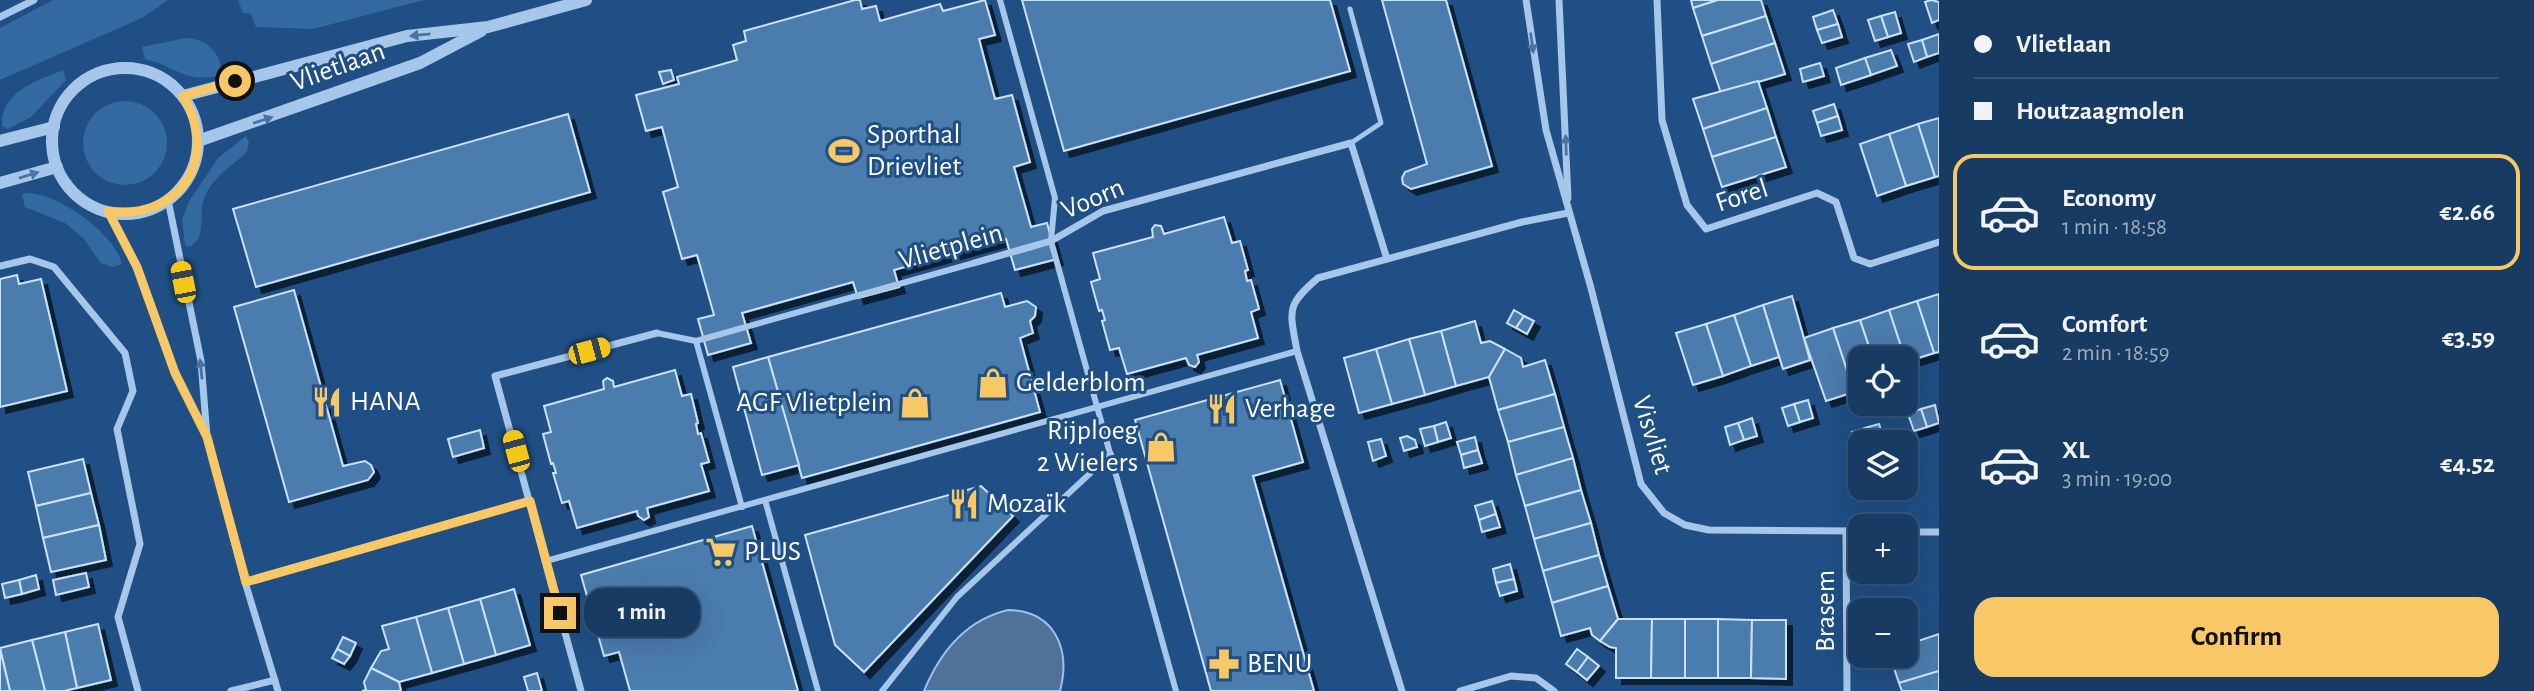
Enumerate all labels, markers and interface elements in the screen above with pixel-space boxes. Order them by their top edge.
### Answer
one-way arrow [409,30,431,41]
text: Vlietlaan [2016,31,2111,57]
one-way arrow [1527,32,1538,54]
street label: Vlietlaan [287,37,389,97]
route start [219,65,251,97]
text: Houtzaagmolen [2016,98,2184,124]
one-way arrow [253,114,274,125]
place label: Sporthal Drievliet [867,121,961,181]
one-way arrow [1560,133,1572,155]
sports icon: Sporthal Drievliet [827,134,861,168]
one-way arrow [18,170,39,180]
street label: Voorn [1057,173,1129,225]
street label: Forel [1712,174,1772,218]
icon: car [1978,181,2041,244]
text: Economy [2062,185,2156,211]
text: €2.66 [2440,199,2495,225]
text: 1 min · 18:58 [2062,216,2167,239]
street label: Vlietplein [896,219,1006,275]
car [169,259,198,305]
icon: car [1978,307,2041,370]
text: Comfort [2062,311,2147,337]
text: €3.59 [2442,325,2495,351]
car [566,335,613,367]
text: 2 min · 18:59 [2062,342,2169,365]
map controls [1848,346,1918,668]
button: locate [1848,346,1918,416]
one-way arrow [195,358,206,380]
shop icon: Gelderblom [976,366,1010,400]
place label: Gelderblom [1016,369,1146,397]
restaurant icon: HANA [310,385,344,419]
shop icon: AGF Vlietplein [898,386,932,420]
place label: HANA [350,388,421,416]
place label: AGF Vlietplein [736,389,892,417]
restaurant icon: Verhage [1205,392,1239,426]
street label: Visvliet [1627,393,1677,478]
place label: Verhage [1245,395,1336,423]
place label: Rijploeg 2 Wielers [1037,417,1138,477]
car [501,428,532,474]
shop icon: Rijploeg 2 Wielers [1144,430,1178,464]
button: layers [1848,430,1918,500]
icon: car [1978,433,2041,496]
text: XL [2062,437,2089,463]
text: €4.52 [2440,451,2495,477]
text: 3 min · 19:00 [2062,468,2172,491]
restaurant icon: Mozaïk [947,487,981,521]
place label: Mozaïk [987,490,1066,518]
button: + [1848,514,1918,584]
supermarket icon: PLUS [704,535,738,569]
place label: PLUS [744,538,801,566]
street label: Brasem [1812,570,1840,652]
callout: 1 min [584,588,700,638]
route end [544,597,576,629]
button: Confirm [1974,597,2499,677]
button: − [1848,598,1918,668]
text: 1 min [618,601,666,624]
pharmacy icon: BENU [1207,647,1241,681]
place label: BENU [1247,650,1312,678]

